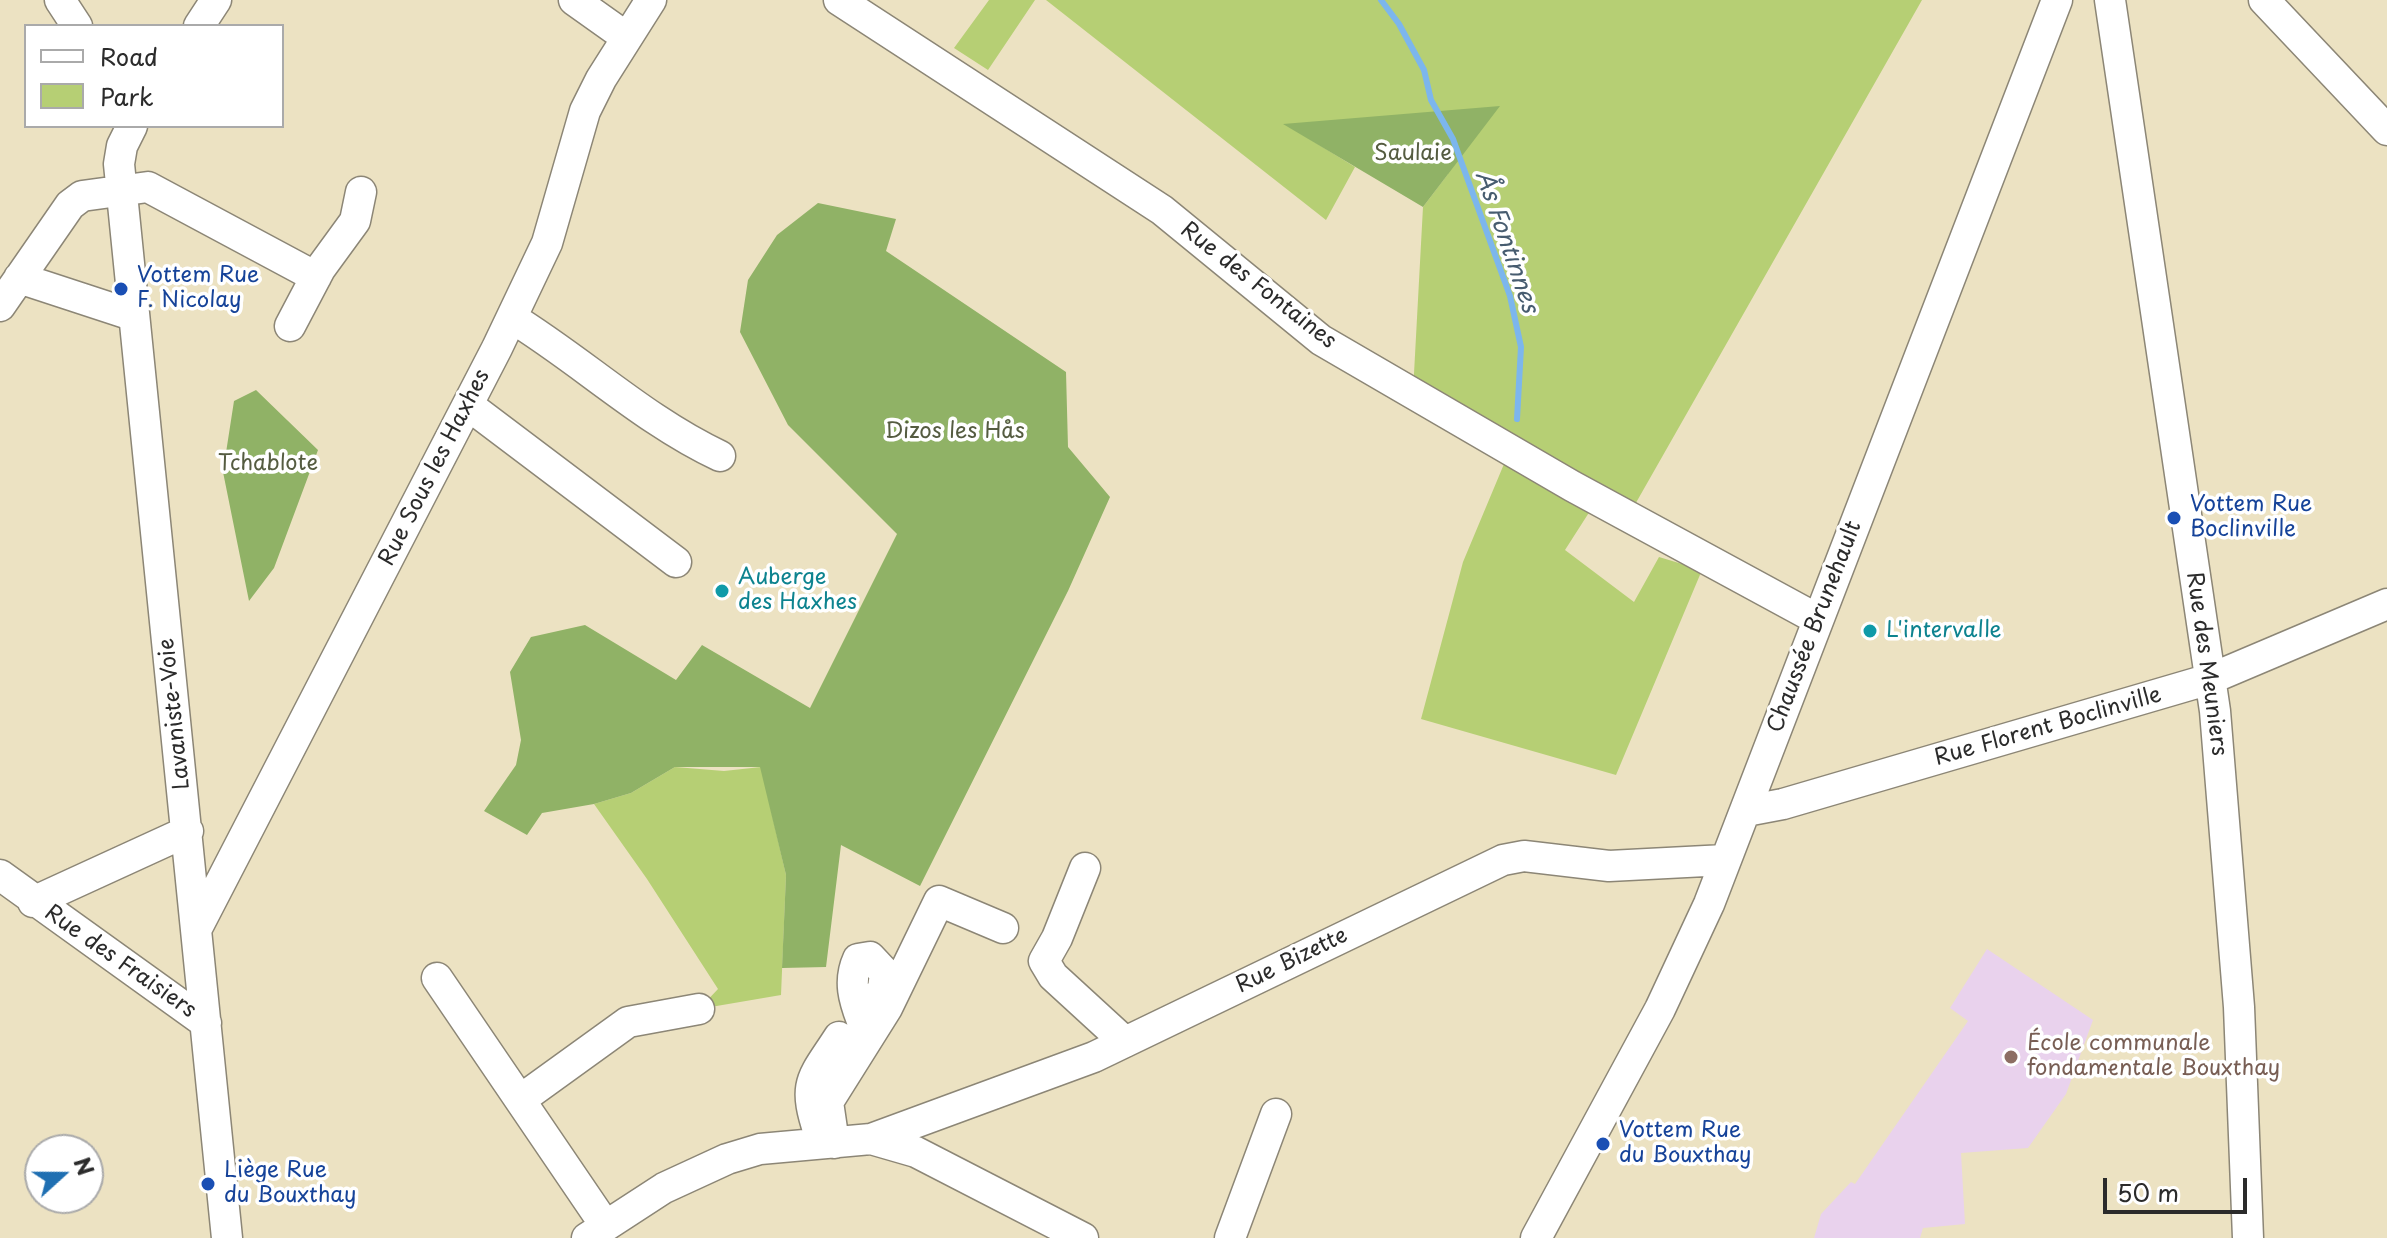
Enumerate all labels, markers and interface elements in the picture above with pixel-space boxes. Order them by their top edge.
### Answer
legend [24,24,284,128]
text: Road [100,38,158,74]
text: Park [100,78,154,114]
park label: Saulaie [1374,141,1452,167]
water label: Ås Fontinnes [1468,167,1544,317]
street label: Rue des Fontaines [1175,217,1341,355]
place label: Vottem Rue F. Nicolay [137,263,259,314]
marker: Vottem Rue F. Nicolay [112,280,130,298]
street label: Rue Sous les Haxhes [374,365,496,571]
park label: Dizos les Hås [885,419,1025,445]
park label: Tchablote [218,451,318,477]
place label: Vottem Rue Boclinville [2190,492,2312,544]
marker: Vottem Rue Boclinville [2165,509,2183,527]
street label: Chaussée Brunehault [1762,517,1868,737]
place label: Auberge des Haxhes [738,565,857,616]
street label: Rue des Meuniers [2180,570,2232,758]
marker: Auberge des Haxhes [713,582,731,600]
place label: L'intervalle [1886,618,2001,644]
marker: L'intervalle [1861,622,1879,640]
street label: Lavaniste-Voie [154,637,196,791]
street label: Rue Florent Boclinville [1932,682,2164,772]
street label: Rue des Fraisiers [39,900,201,1024]
street label: Rue Bizette [1232,923,1352,999]
place label: École communale fondamentale Bouxthay [2027,1031,2280,1082]
marker: École communale fondamentale Bouxthay [2002,1048,2020,1066]
place label: Vottem Rue du Bouxthay [1619,1118,1751,1170]
north arrow [24,1134,104,1214]
marker: Vottem Rue du Bouxthay [1594,1135,1612,1153]
text: N [66,1152,104,1180]
place label: Liège Rue du Bouxthay [224,1158,356,1210]
scale bar [2107,1162,2251,1212]
text: 50 m [2117,1174,2179,1210]
marker: Liège Rue du Bouxthay [199,1175,217,1193]

